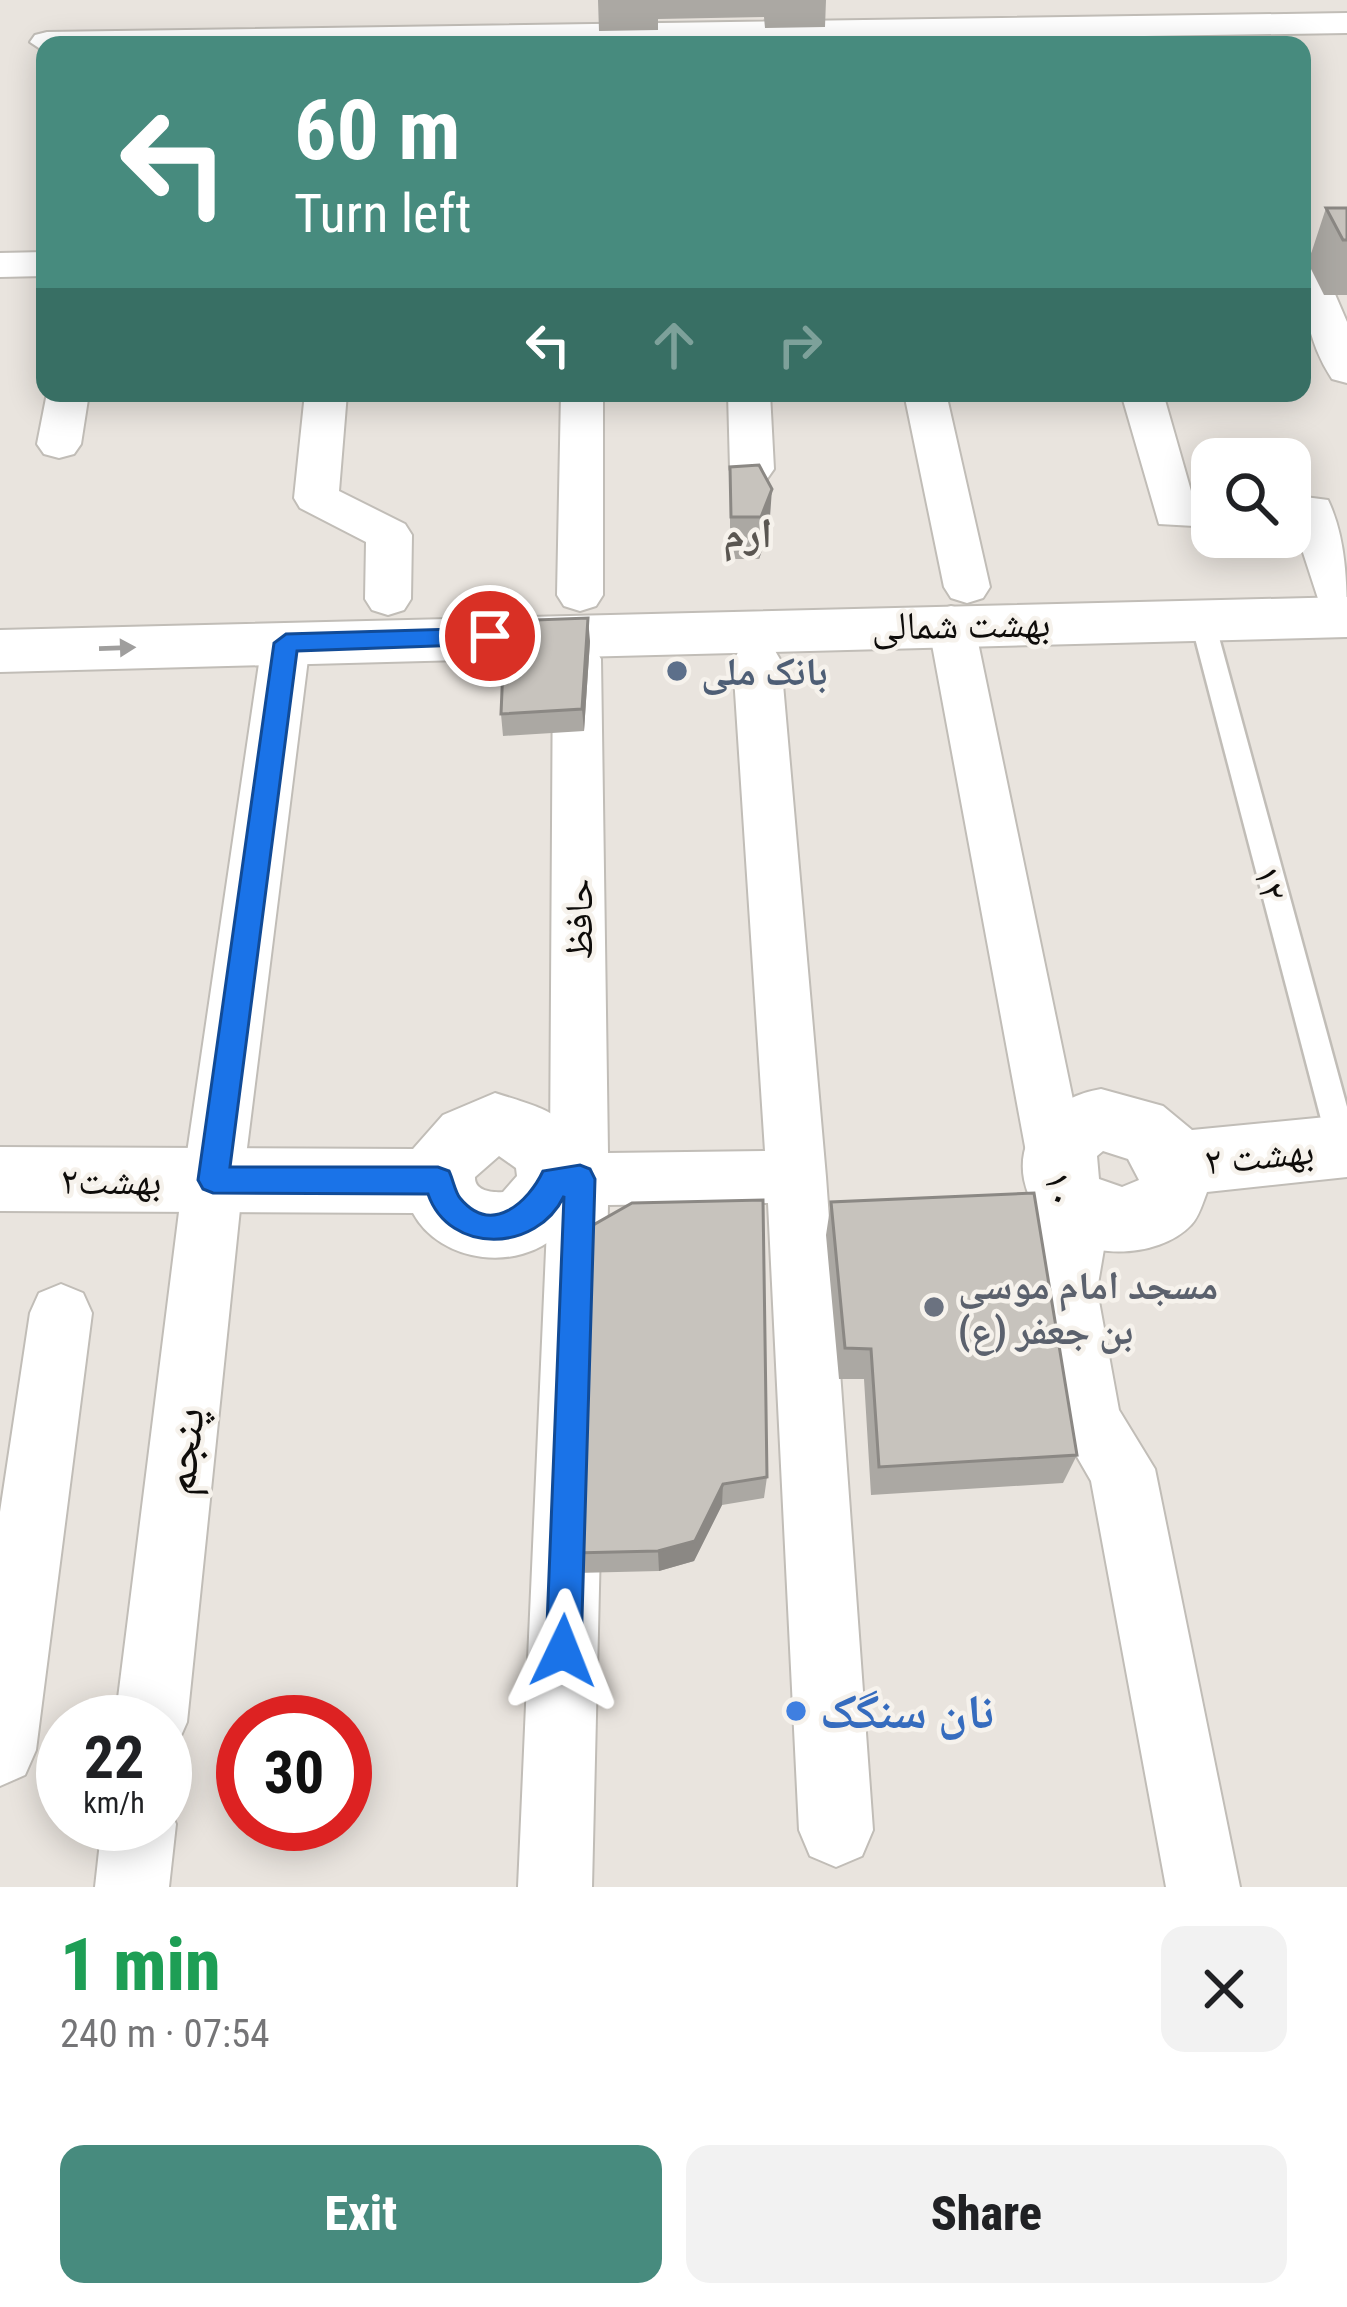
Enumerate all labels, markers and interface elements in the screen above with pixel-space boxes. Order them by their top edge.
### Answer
text: 60 m [294,81,461,180]
icon: left [96,84,252,240]
text: Turn left [294,182,471,245]
icon: left [515,312,581,378]
icon: ahead [641,312,707,378]
icon: right [767,312,833,378]
map controls [1191,438,1311,558]
button: search [1191,438,1311,558]
district label: ارم [724,509,772,562]
pin [439,585,541,687]
street label: بهشت شمالی [871,600,1051,651]
icon: arrive [457,603,523,669]
one-way arrow [99,638,137,657]
place label: بانک ملی [701,649,828,695]
marker: بانک ملی [664,658,690,684]
street label: ۱۲ [1243,860,1297,906]
street label: حافظ [556,878,602,960]
street label: بهشت ۲ [1202,1127,1316,1185]
street label: بهشت۲ [61,1158,161,1204]
street label: ۱۰ [1034,1167,1086,1211]
place label: مسجد امام موسی بن جعفر (ع) [958,1263,1218,1356]
marker: مسجد امام موسی بن جعفر (ع) [921,1294,947,1320]
street label: پنجم [149,1404,219,1498]
position arrow [500,1588,626,1714]
place label: نان سنگک [820,1683,994,1740]
speed limit sign: 30 [216,1695,372,1851]
marker: نان سنگک [783,1698,809,1724]
text: 22 [84,1722,144,1793]
text: km/h [83,1785,145,1820]
text: 1 min [60,1923,221,2008]
button: close [1161,1926,1287,2052]
text: 240 m · 07:54 [60,2011,270,2057]
button: Exit [60,2145,662,2283]
button: Share [686,2145,1287,2283]

